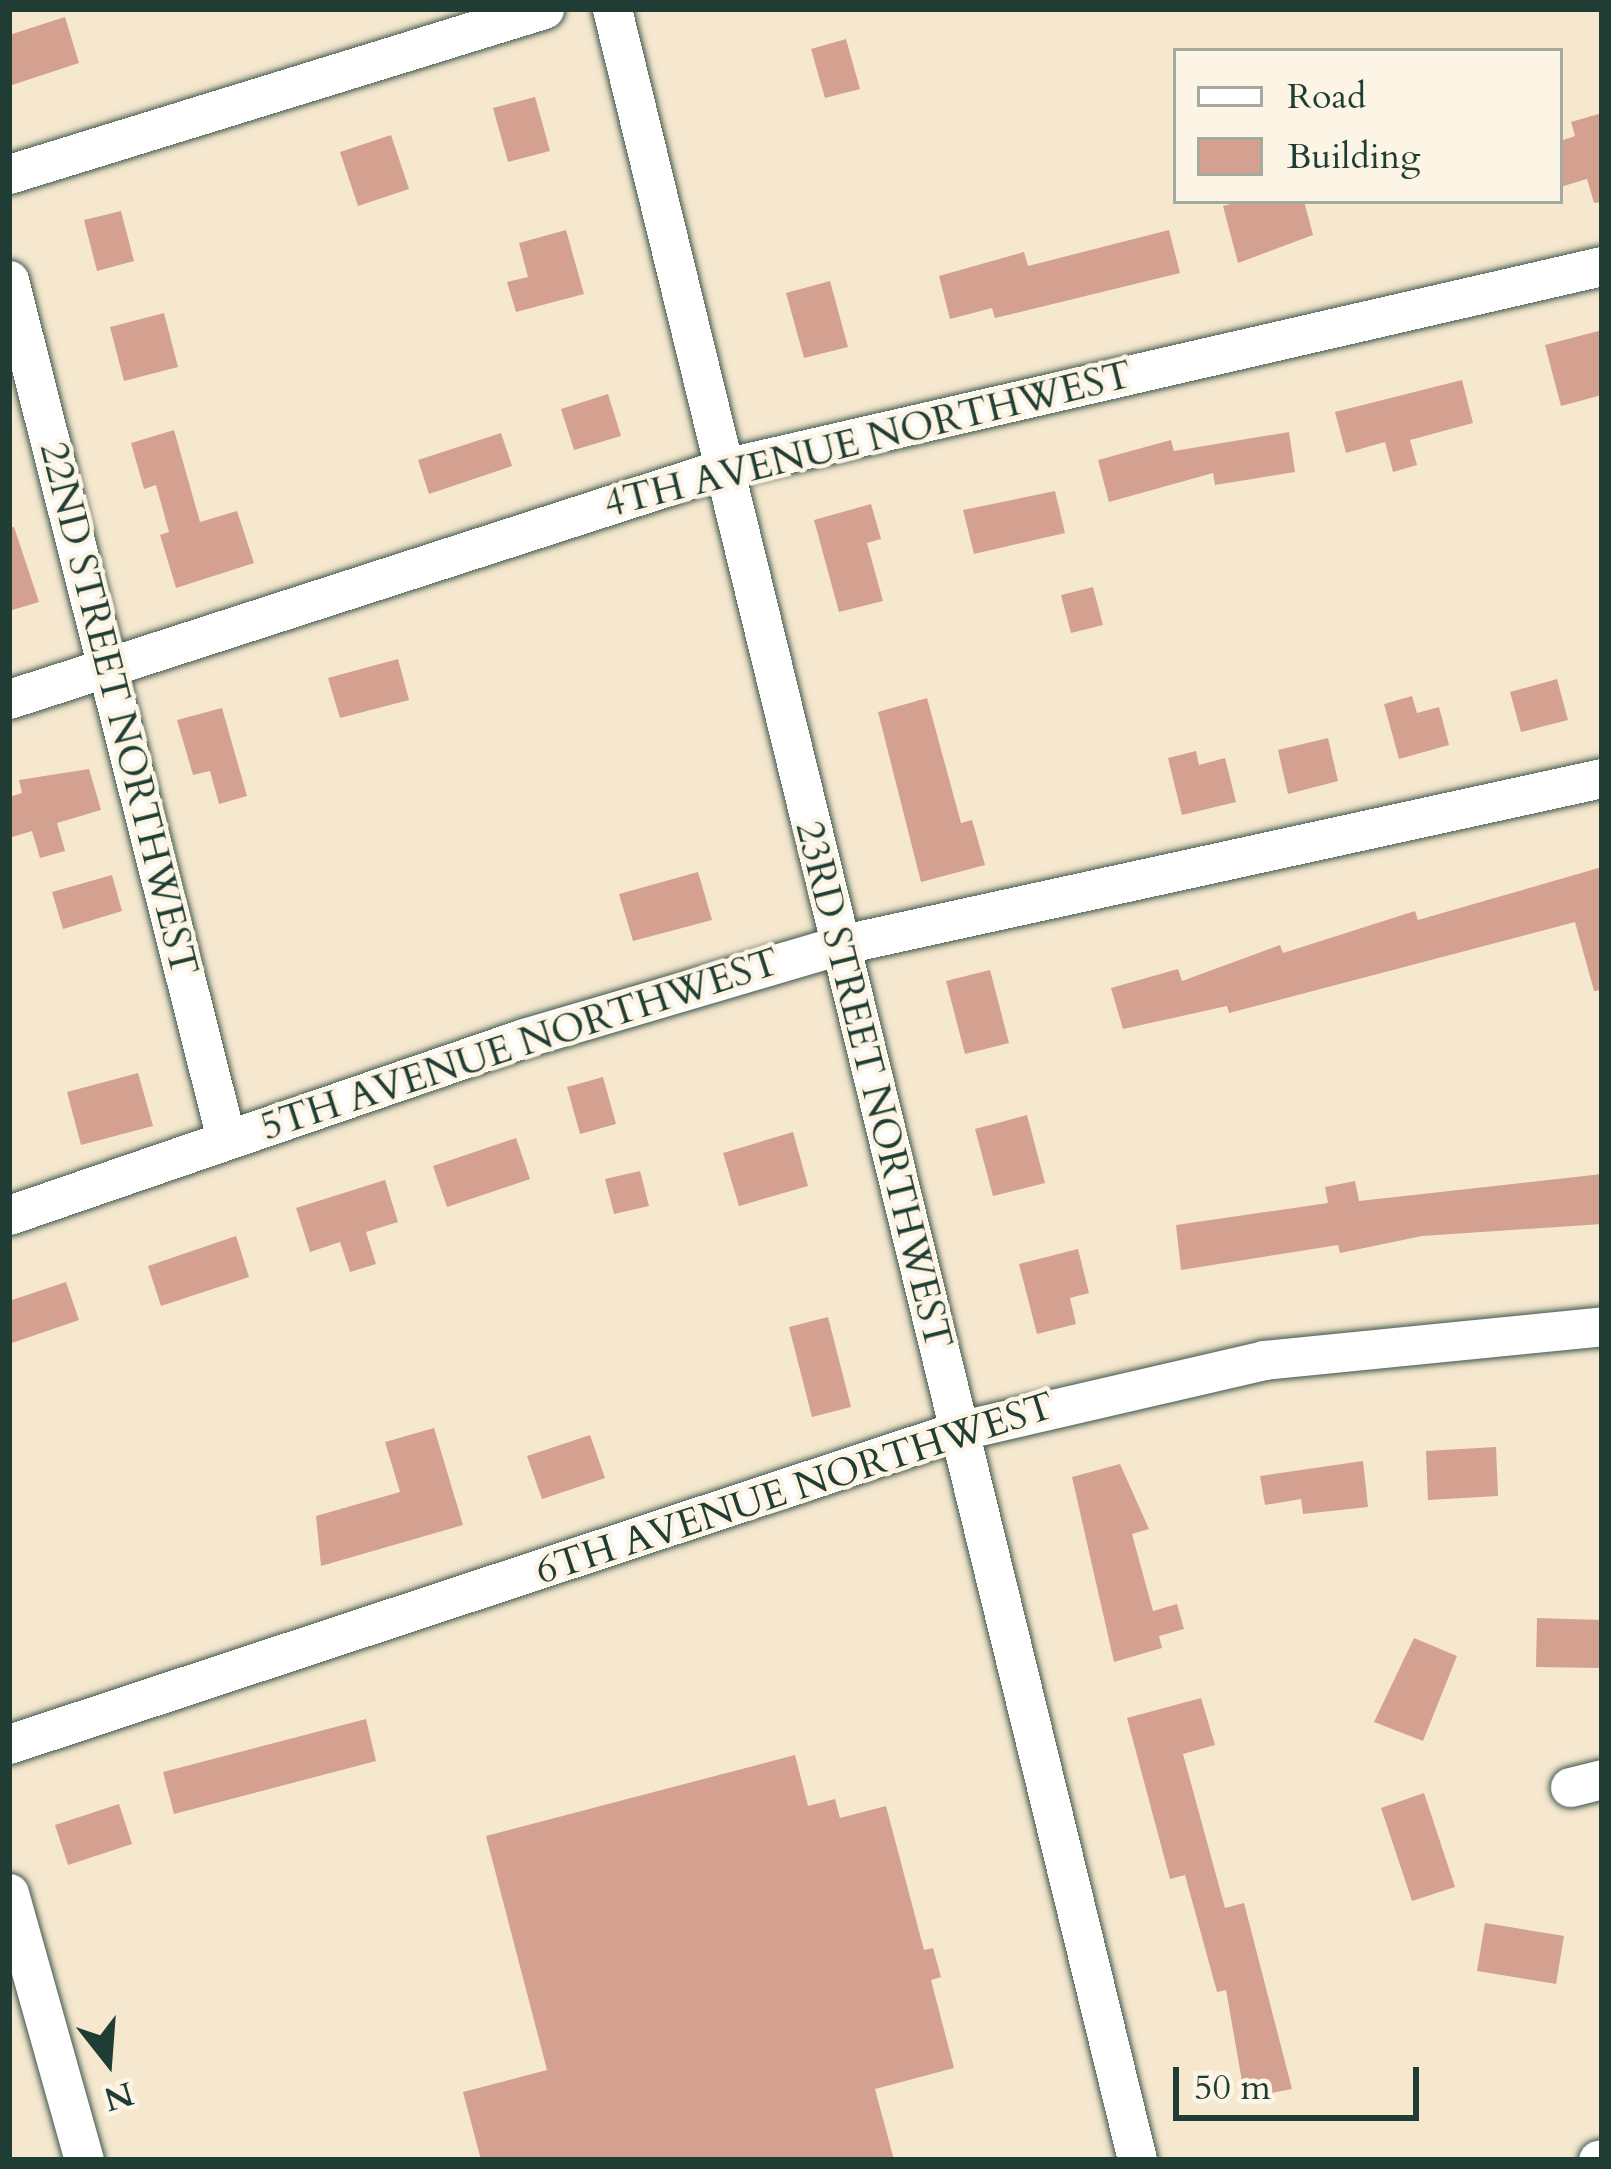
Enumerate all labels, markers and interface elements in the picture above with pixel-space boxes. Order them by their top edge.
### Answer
legend [1173,48,1563,204]
text: Road [1287,72,1366,121]
text: Building [1287,132,1420,181]
street label: 4TH AVENUE NORTHWEST [599,352,1137,528]
street label: 22ND STREET NORTHWEST [29,437,207,981]
street label: 23RD STREET NORTHWEST [785,816,961,1354]
street label: 5TH AVENUE NORTHWEST [255,939,785,1151]
street label: 6TH AVENUE NORTHWEST [530,1383,1060,1595]
north arrow [48,2001,168,2121]
scale bar [1179,2043,1425,2117]
text: 50 m [1194,2063,1271,2112]
text: N [98,2070,139,2122]

